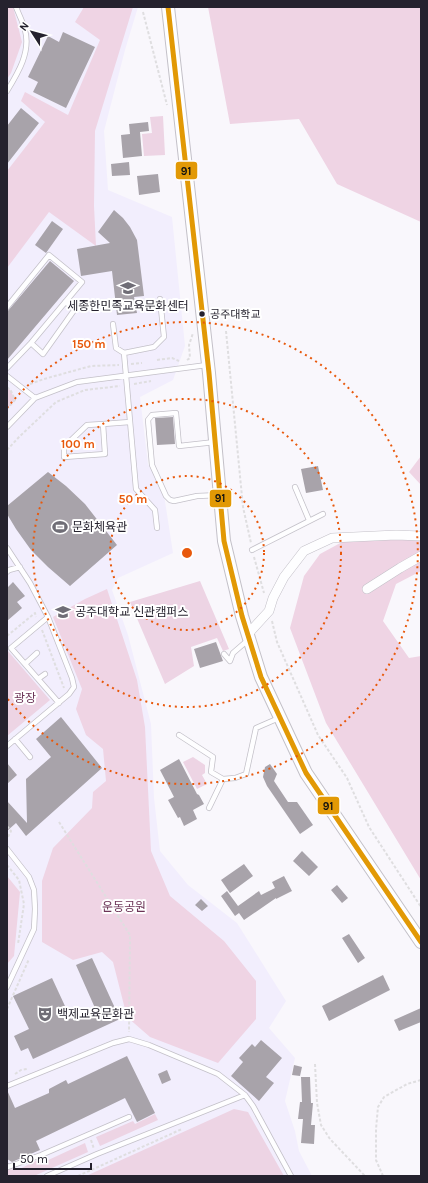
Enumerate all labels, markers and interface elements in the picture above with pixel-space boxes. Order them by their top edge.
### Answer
north arrow [12,12,52,52]
text: N [17,19,32,33]
line badge: 91 [175,161,198,180]
text: 91 [181,165,191,178]
school or university icon: 세종한민족교육문화센터 [119,279,137,297]
place label: 세종한민족교육문화센터 [67,299,189,313]
place label: 공주대학교 [210,308,261,321]
marker: 공주대학교 [197,309,207,319]
text: 150 m [72,337,106,351]
text: 100 m [61,437,95,451]
line badge: 91 [209,489,232,508]
text: 50 m [119,492,148,506]
text: 91 [215,492,225,505]
sports icon: 문화체육관 [51,518,69,536]
place label: 문화체육관 [72,520,127,534]
centre of rings [180,546,194,560]
school or university icon: 공주대학교 신관캠퍼스 [54,603,72,621]
place label: 공주대학교 신관캠퍼스 [75,605,188,619]
park label: 광장 [14,691,36,705]
line badge: 91 [317,796,340,815]
text: 91 [323,800,333,813]
park label: 운동공원 [102,900,146,914]
theatre icon: 백제교육문화관 [36,1005,54,1023]
place label: 백제교육문화관 [57,1007,134,1021]
scale bar [14,1145,91,1171]
text: 50 m [20,1152,48,1166]

